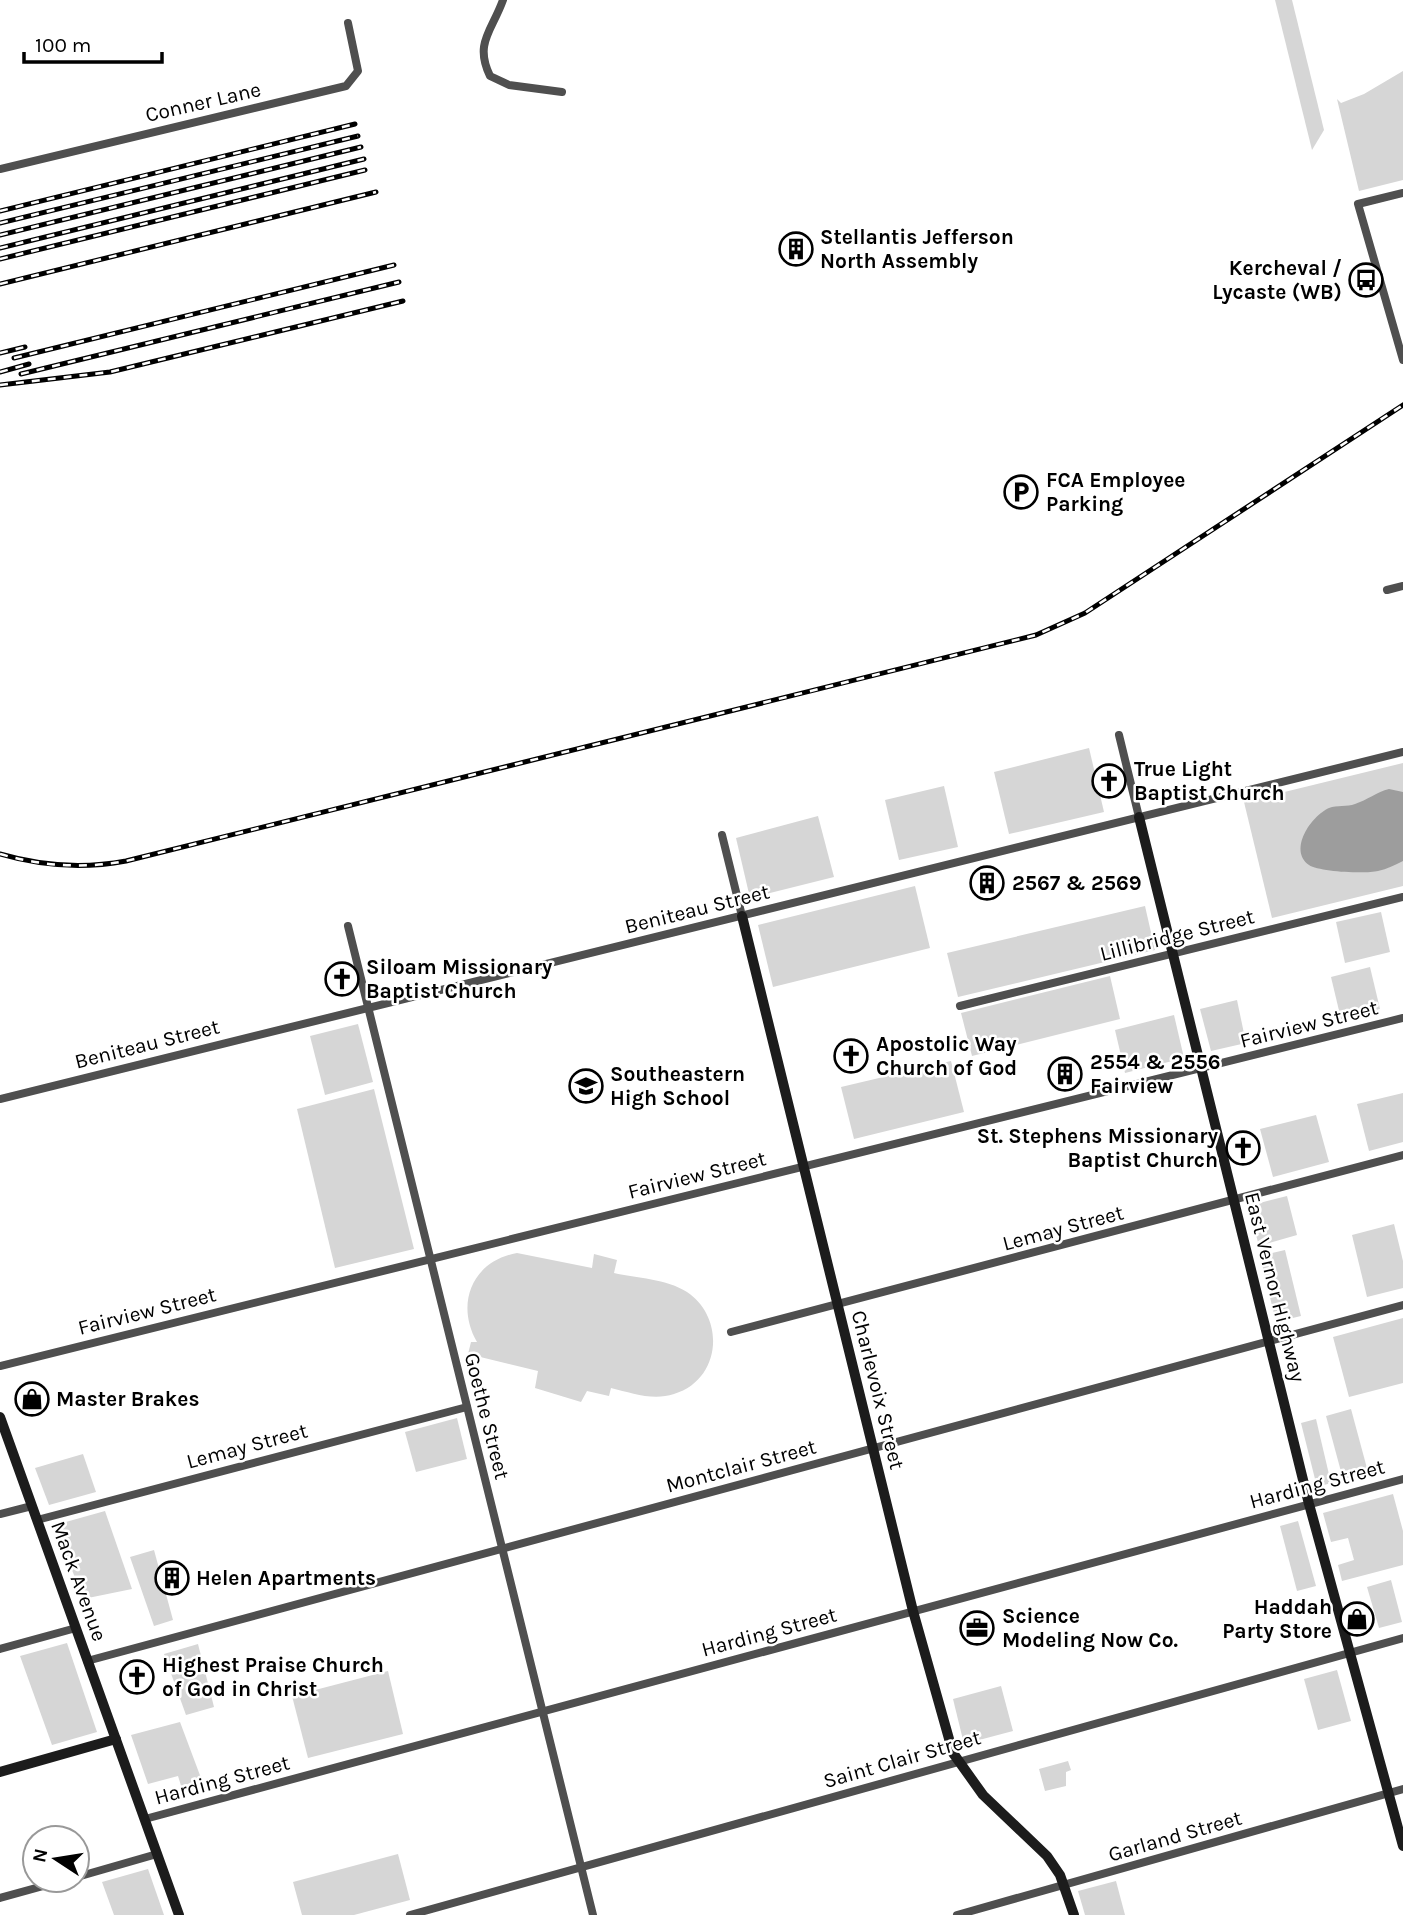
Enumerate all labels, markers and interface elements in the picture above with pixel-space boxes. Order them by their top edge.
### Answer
scale bar [24,21,163,65]
text: 100 m [35,33,92,57]
street label: Conner Lane [143,77,263,127]
place label: Stellantis Jefferson North Assembly [820,225,1014,273]
building icon: Stellantis Jefferson North Assembly [777,230,815,268]
place label: Kercheval / Lycaste (WB) [1212,256,1342,304]
bus stop icon: Kercheval / Lycaste (WB) [1347,261,1385,299]
place label: FCA Employee Parking [1046,468,1185,516]
parking icon: FCA Employee Parking [1002,473,1040,511]
place label: True Light Baptist Church [1134,757,1285,805]
church icon: True Light Baptist Church [1090,762,1128,800]
building icon: 2567 & 2569 [968,864,1006,902]
place label: 2567 & 2569 [1012,871,1142,895]
street label: Beniteau Street [622,879,772,939]
street label: Lillibridge Street [1097,904,1257,966]
place label: Siloam Missionary Baptist Church [366,955,553,1003]
church icon: Siloam Missionary Baptist Church [323,960,361,998]
street label: Fairview Street [1238,995,1381,1053]
street label: Beniteau Street [72,1014,222,1074]
place label: Apostolic Way Church of God [876,1032,1017,1080]
church icon: Apostolic Way Church of God [832,1037,870,1075]
place label: 2554 & 2556 Fairview [1090,1050,1220,1098]
building icon: 2554 & 2556 Fairview [1046,1055,1084,1093]
place label: Southeastern High School [610,1062,745,1110]
school or university icon: Southeastern High School [567,1067,605,1105]
place label: St. Stephens Missionary Baptist Church [977,1124,1218,1172]
church icon: St. Stephens Missionary Baptist Church [1224,1129,1262,1167]
street label: Fairview Street [626,1146,769,1204]
street label: East Vernor Highway [1240,1190,1310,1385]
street label: Lemay Street [1000,1200,1126,1256]
street label: Fairview Street [76,1282,219,1340]
street label: Charlevoix Street [847,1308,909,1472]
street label: Goethe Street [460,1350,514,1482]
shop icon: Master Brakes [13,1380,51,1418]
place label: Master Brakes [56,1387,199,1411]
street label: Lemay Street [184,1418,310,1474]
street label: Montclair Street [663,1434,819,1498]
street label: Harding Street [1247,1454,1387,1514]
street label: Mack Avenue [46,1518,112,1644]
building icon: Helen Apartments [153,1559,191,1597]
place label: Helen Apartments [196,1566,376,1590]
place label: Haddah Party Store [1222,1595,1332,1643]
shop icon: Haddah Party Store [1338,1600,1376,1638]
street label: Harding Street [699,1602,839,1662]
place label: Science Modeling Now Co. [1002,1604,1178,1652]
office icon: Science Modeling Now Co. [958,1609,996,1647]
place label: Highest Praise Church of God in Christ [162,1653,384,1701]
church icon: Highest Praise Church of God in Christ [118,1658,156,1696]
street label: Saint Clair Street [820,1725,984,1793]
street label: Harding Street [152,1750,292,1810]
street label: Garland Street [1105,1805,1245,1867]
north arrow [21,1824,91,1894]
text: N [28,1847,53,1865]

